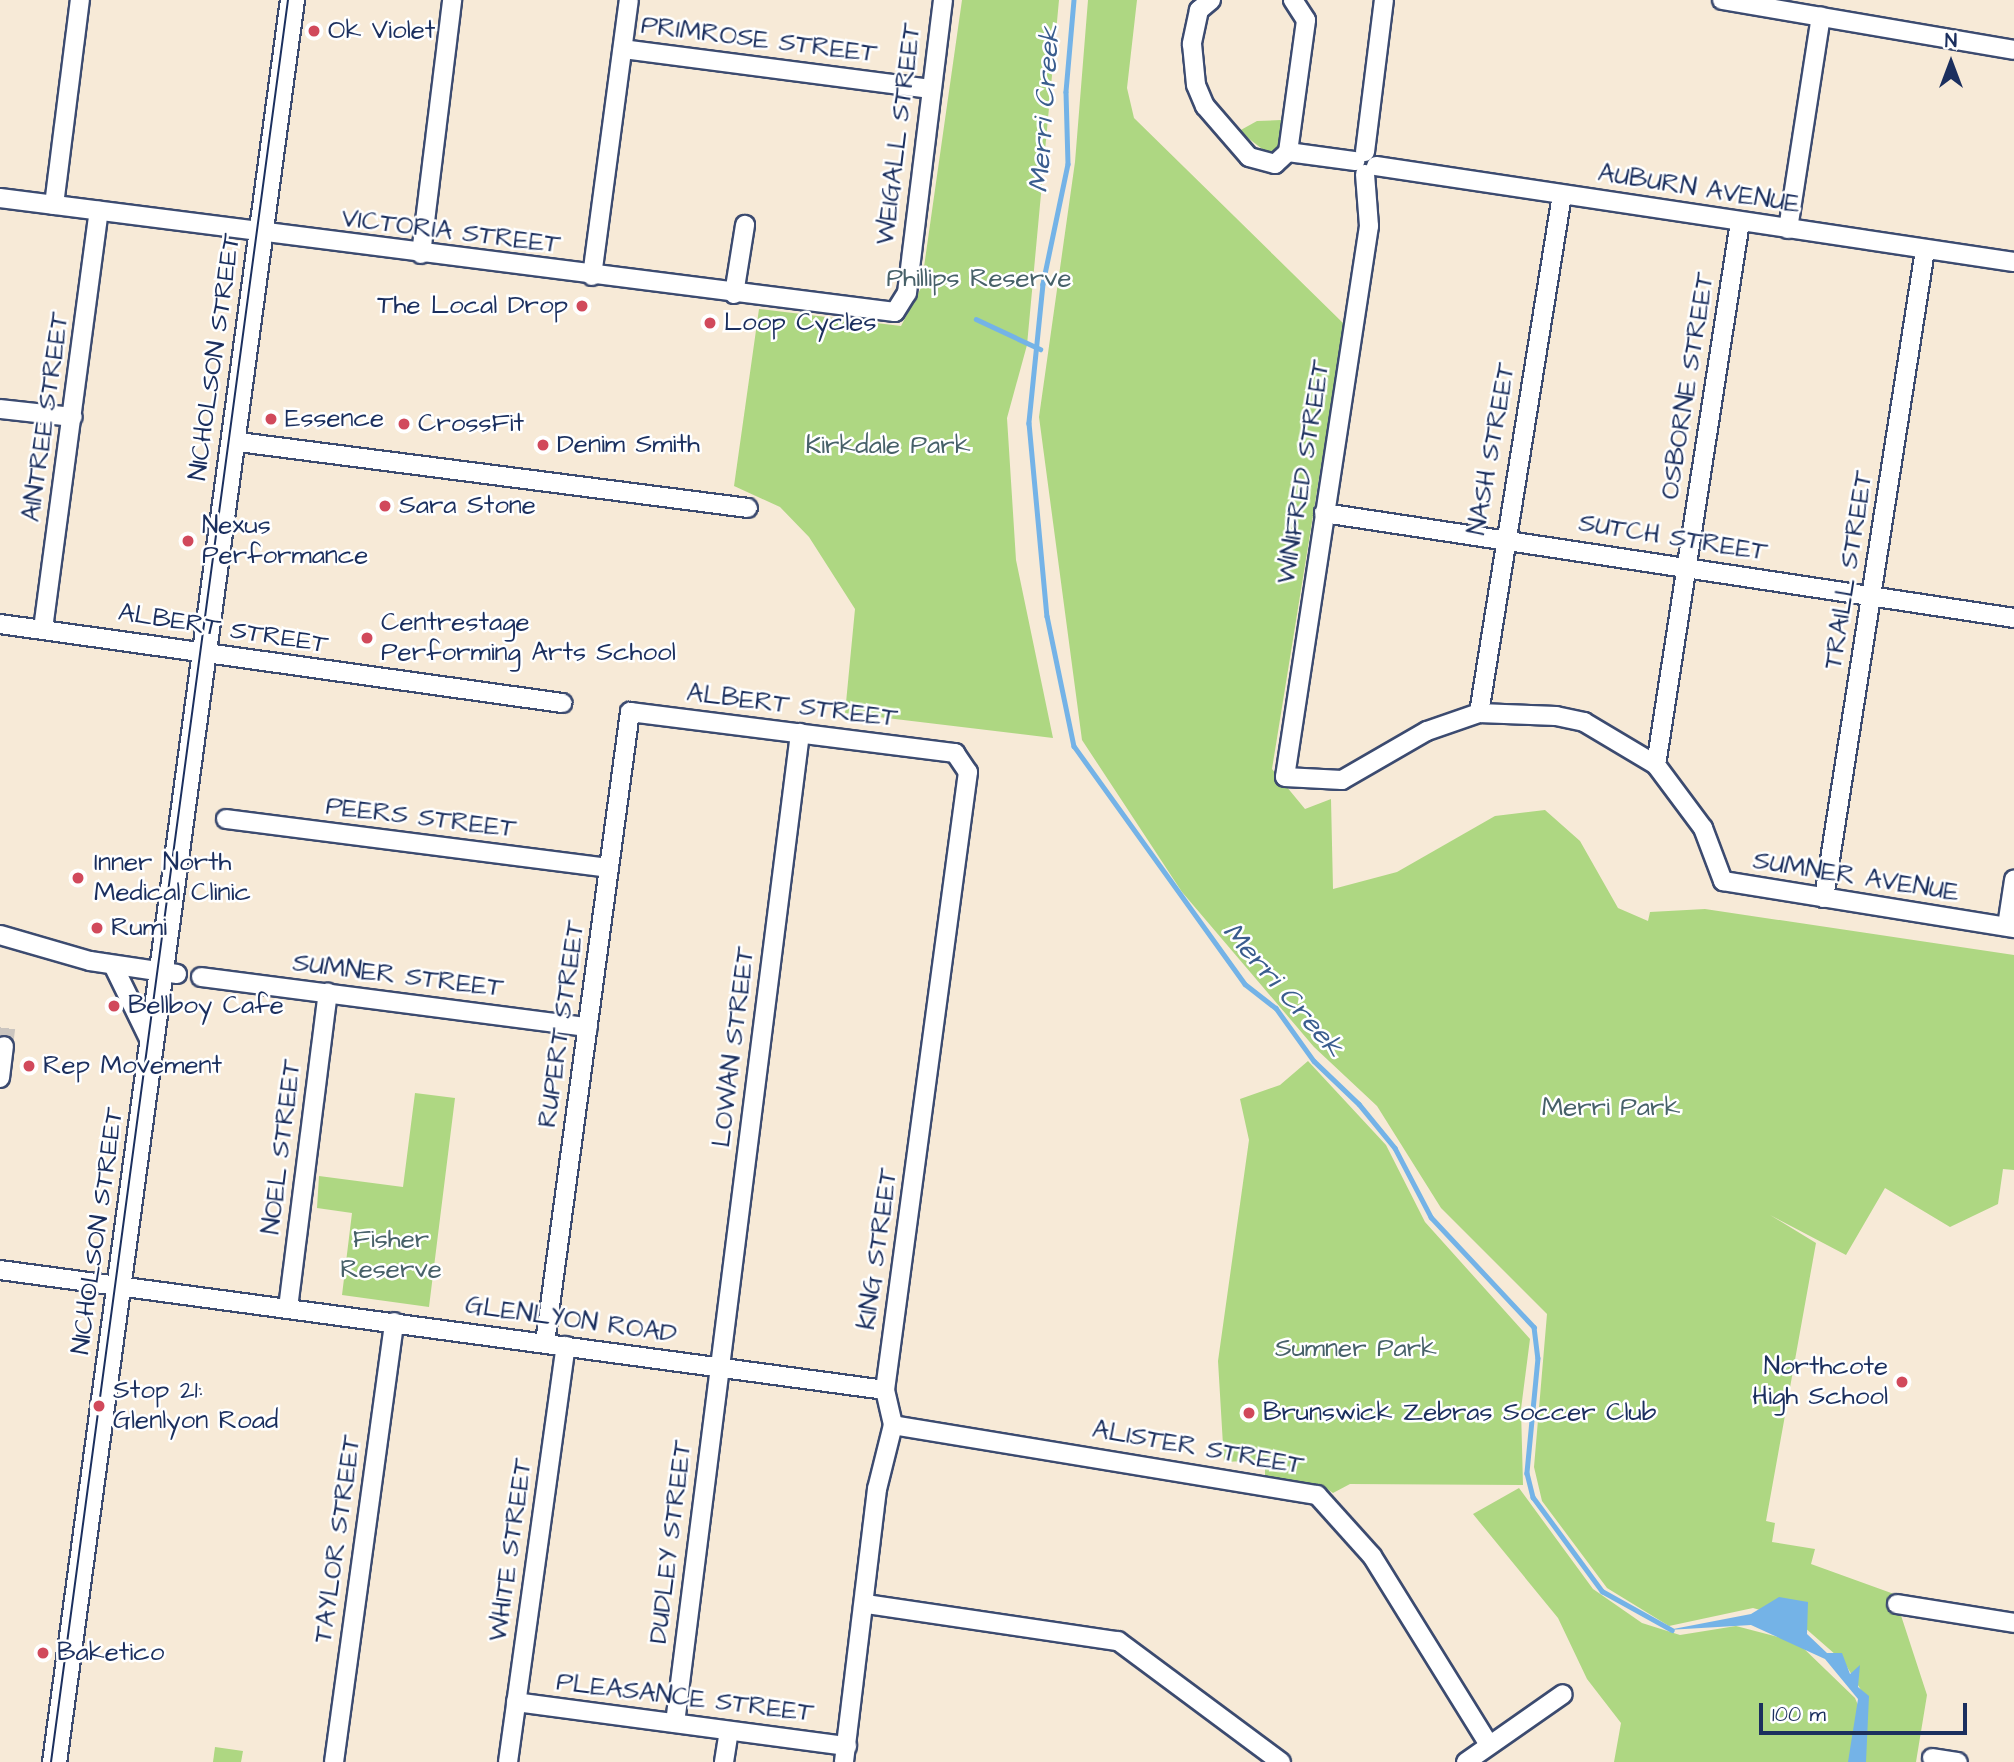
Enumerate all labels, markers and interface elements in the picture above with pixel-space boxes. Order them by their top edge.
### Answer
street label: PRIMROSE STREET [639,10,879,70]
place label: Ok Violet [328,15,435,47]
street label: WEIGALL STREET [870,21,928,247]
marker: Ok Violet [306,23,322,39]
water label: Merri Creek [1022,24,1068,194]
north arrow [1916,28,1986,98]
text: N [1945,28,1957,55]
street label: AUBURN AVENUE [1596,158,1802,220]
street label: VICTORIA STREET [340,203,562,261]
street label: NICHOLSON STREET [182,232,248,482]
park label: Phillips Reserve [886,263,1072,295]
street label: OSBORNE STREET [1655,270,1721,502]
place label: The Local Drop [377,290,568,322]
marker: The Local Drop [574,298,590,314]
place label: Loop Cycles [724,307,876,339]
street label: AINTREE STREET [16,310,76,524]
marker: Loop Cycles [702,315,718,331]
street label: WINIFRED STREET [1271,358,1337,586]
street label: NASH STREET [1462,360,1522,538]
place label: Essence [285,403,384,435]
place label: CrossFit [418,408,524,440]
marker: Essence [263,411,279,427]
marker: CrossFit [396,416,412,432]
place label: Denim Smith [557,429,700,461]
park label: Kirkdale Park [805,430,971,462]
marker: Denim Smith [535,437,551,453]
street label: TRAILL STREET [1818,469,1880,671]
place label: Sara Stone [399,490,536,522]
marker: Sara Stone [377,498,393,514]
street label: SUTCH STREET [1576,508,1770,568]
place label: Nexus Performance [202,510,368,572]
marker: Nexus Performance [180,533,196,549]
street label: ALBERT STREET [116,597,330,661]
place label: Centrestage Performing Arts School [381,607,676,668]
marker: Centrestage Performing Arts School [359,630,375,646]
street label: ALBERT STREET [685,678,899,734]
street label: PEERS STREET [324,791,518,845]
street label: SUMNER AVENUE [1751,845,1961,909]
place label: Inner North Medical Clinic [94,847,251,908]
marker: Inner North Medical Clinic [68,868,88,888]
place label: Rumi [111,912,167,944]
water label: Merri Creek [1215,916,1351,1064]
street label: RUPERT STREET [532,919,592,1129]
marker: Rumi [89,920,105,936]
street label: LOWAN STREET [706,945,762,1149]
street label: SUMNER STREET [291,948,505,1004]
place label: Bellboy Cafe [128,990,284,1022]
marker: Bellboy Cafe [106,998,122,1014]
place label: Rep Movement [43,1050,222,1082]
marker: Rep Movement [21,1058,37,1074]
street label: NOEL STREET [256,1058,308,1236]
park label: Merri Park [1542,1092,1680,1124]
street label: NICHOLSON STREET [65,1106,131,1356]
street label: KING STREET [851,1166,905,1332]
park label: Fisher Reserve [340,1224,442,1286]
street label: GLENLYON ROAD [463,1290,679,1350]
park label: Sumner Park [1275,1333,1437,1365]
place label: Northcote High School [1752,1351,1888,1412]
marker: Northcote High School [1894,1374,1910,1390]
place label: Stop 21: Glenlyon Road [113,1375,278,1436]
place label: Brunswick Zebras Soccer Club [1263,1397,1656,1429]
marker: Stop 21: Glenlyon Road [91,1398,107,1414]
marker: Brunswick Zebras Soccer Club [1241,1405,1257,1421]
street label: ALISTER STREET [1090,1414,1306,1482]
street label: TAYLOR STREET [308,1433,368,1645]
street label: DUDLEY STREET [643,1439,699,1645]
street label: WHITE STREET [483,1456,539,1644]
place label: Baketico [57,1637,164,1669]
marker: Baketico [35,1645,51,1661]
street label: PLEASANCE STREET [555,1667,815,1729]
scale bar [1762,1688,1970,1732]
text: 100 m [1772,1700,1826,1729]

